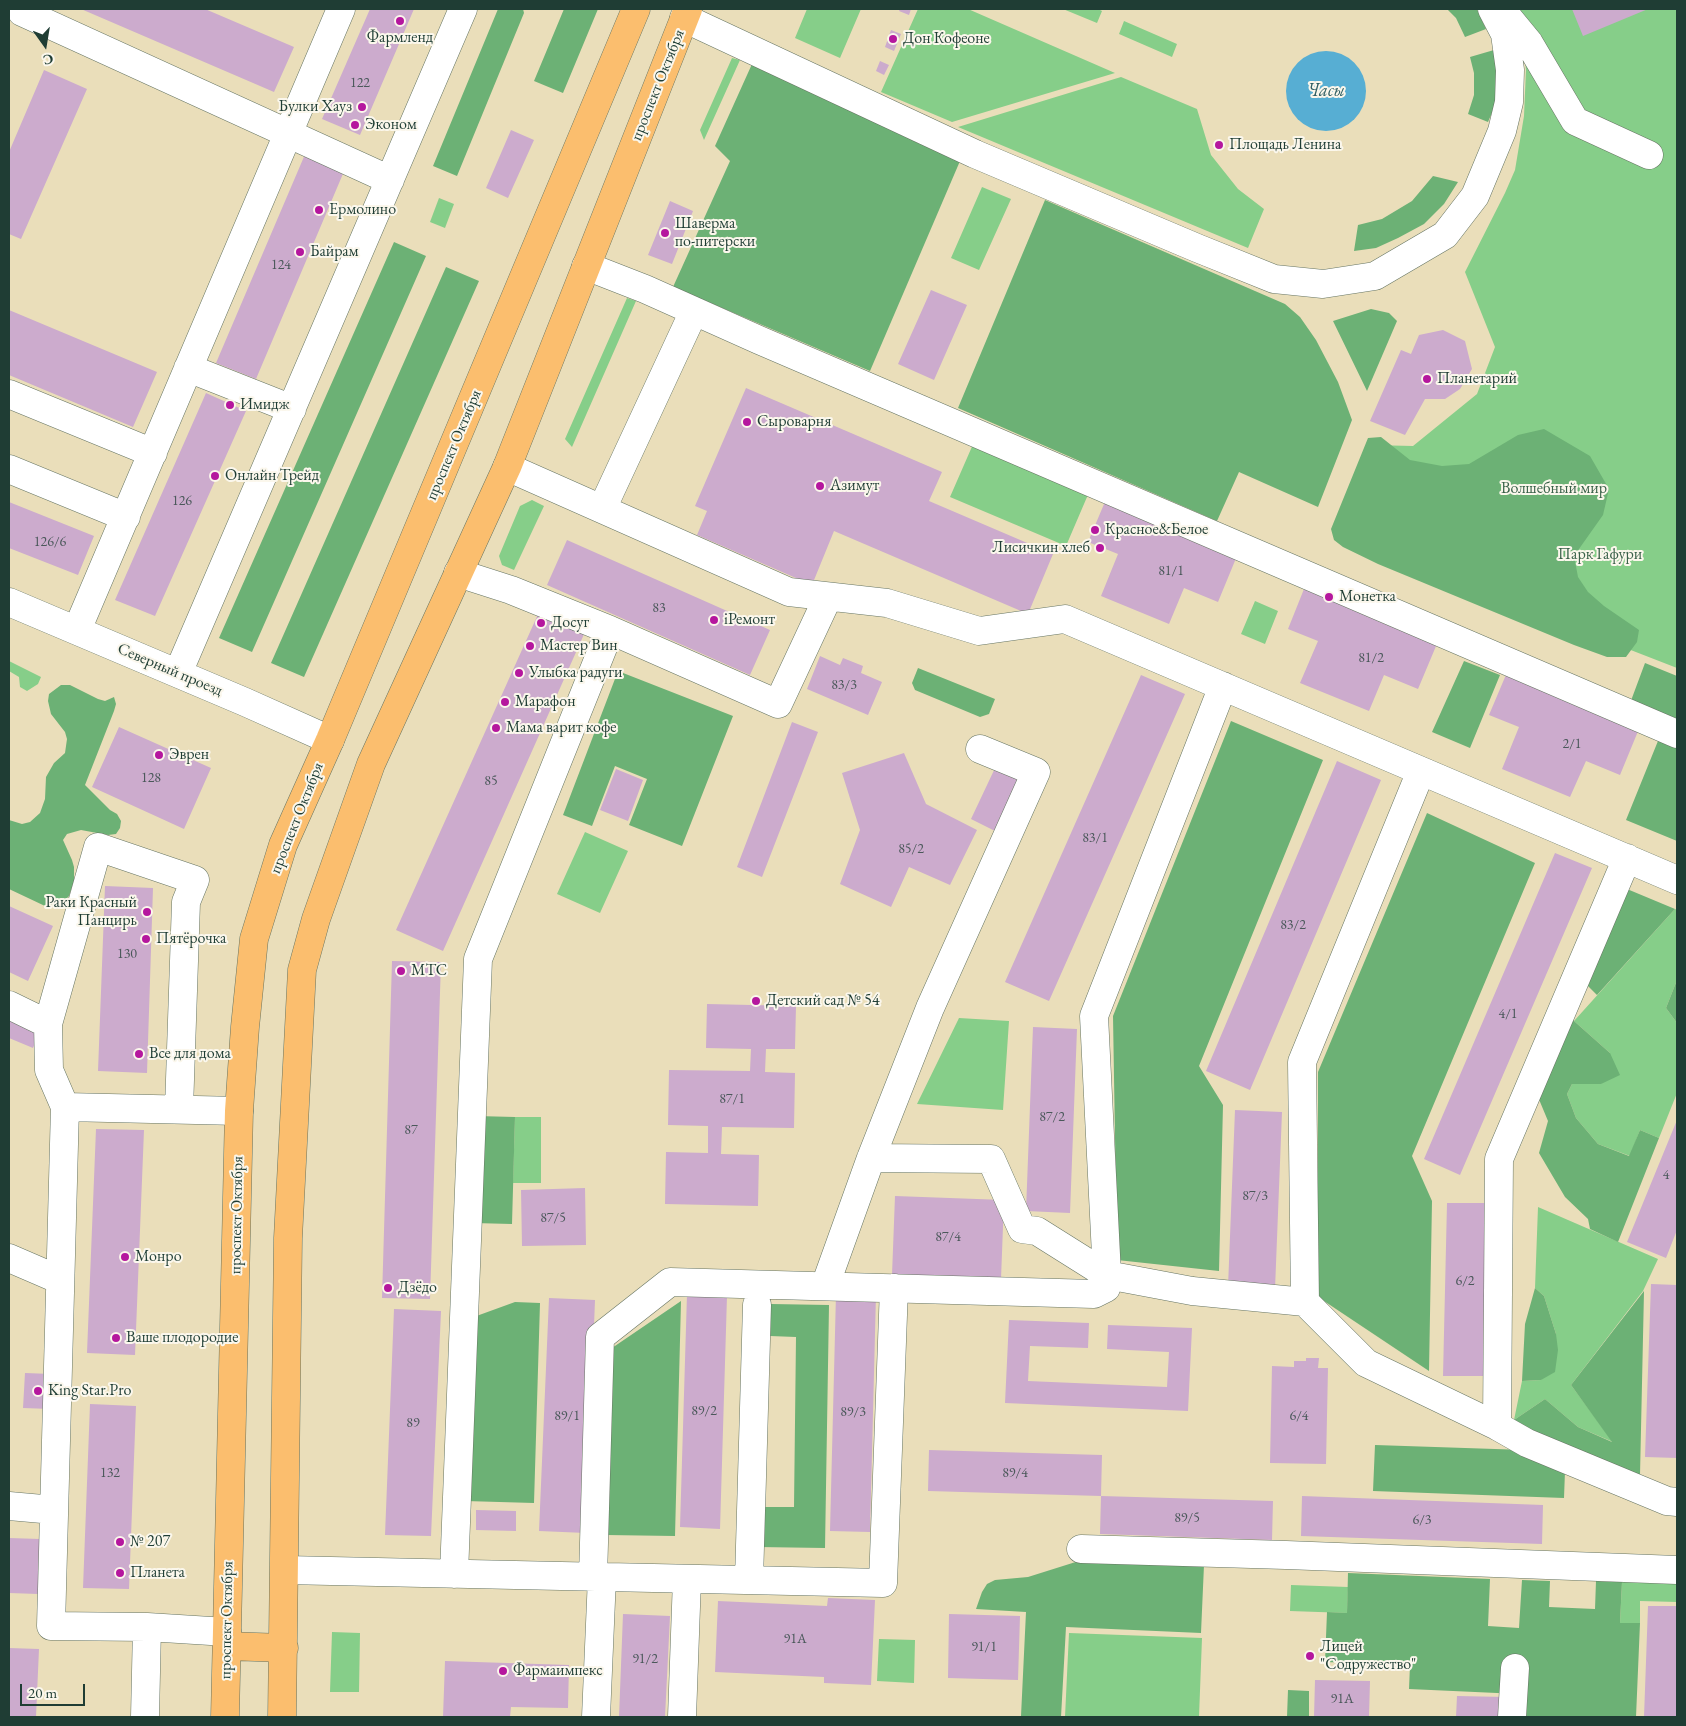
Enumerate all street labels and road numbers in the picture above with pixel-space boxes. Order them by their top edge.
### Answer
street label: проспект Октября [627,27,689,143]
street label: проспект Октября [422,387,486,503]
street label: Северный проезд [115,639,225,701]
street label: проспект Октября [266,760,328,876]
street label: проспект Октября [226,1156,248,1274]
street label: проспект Октября [216,1561,238,1679]

